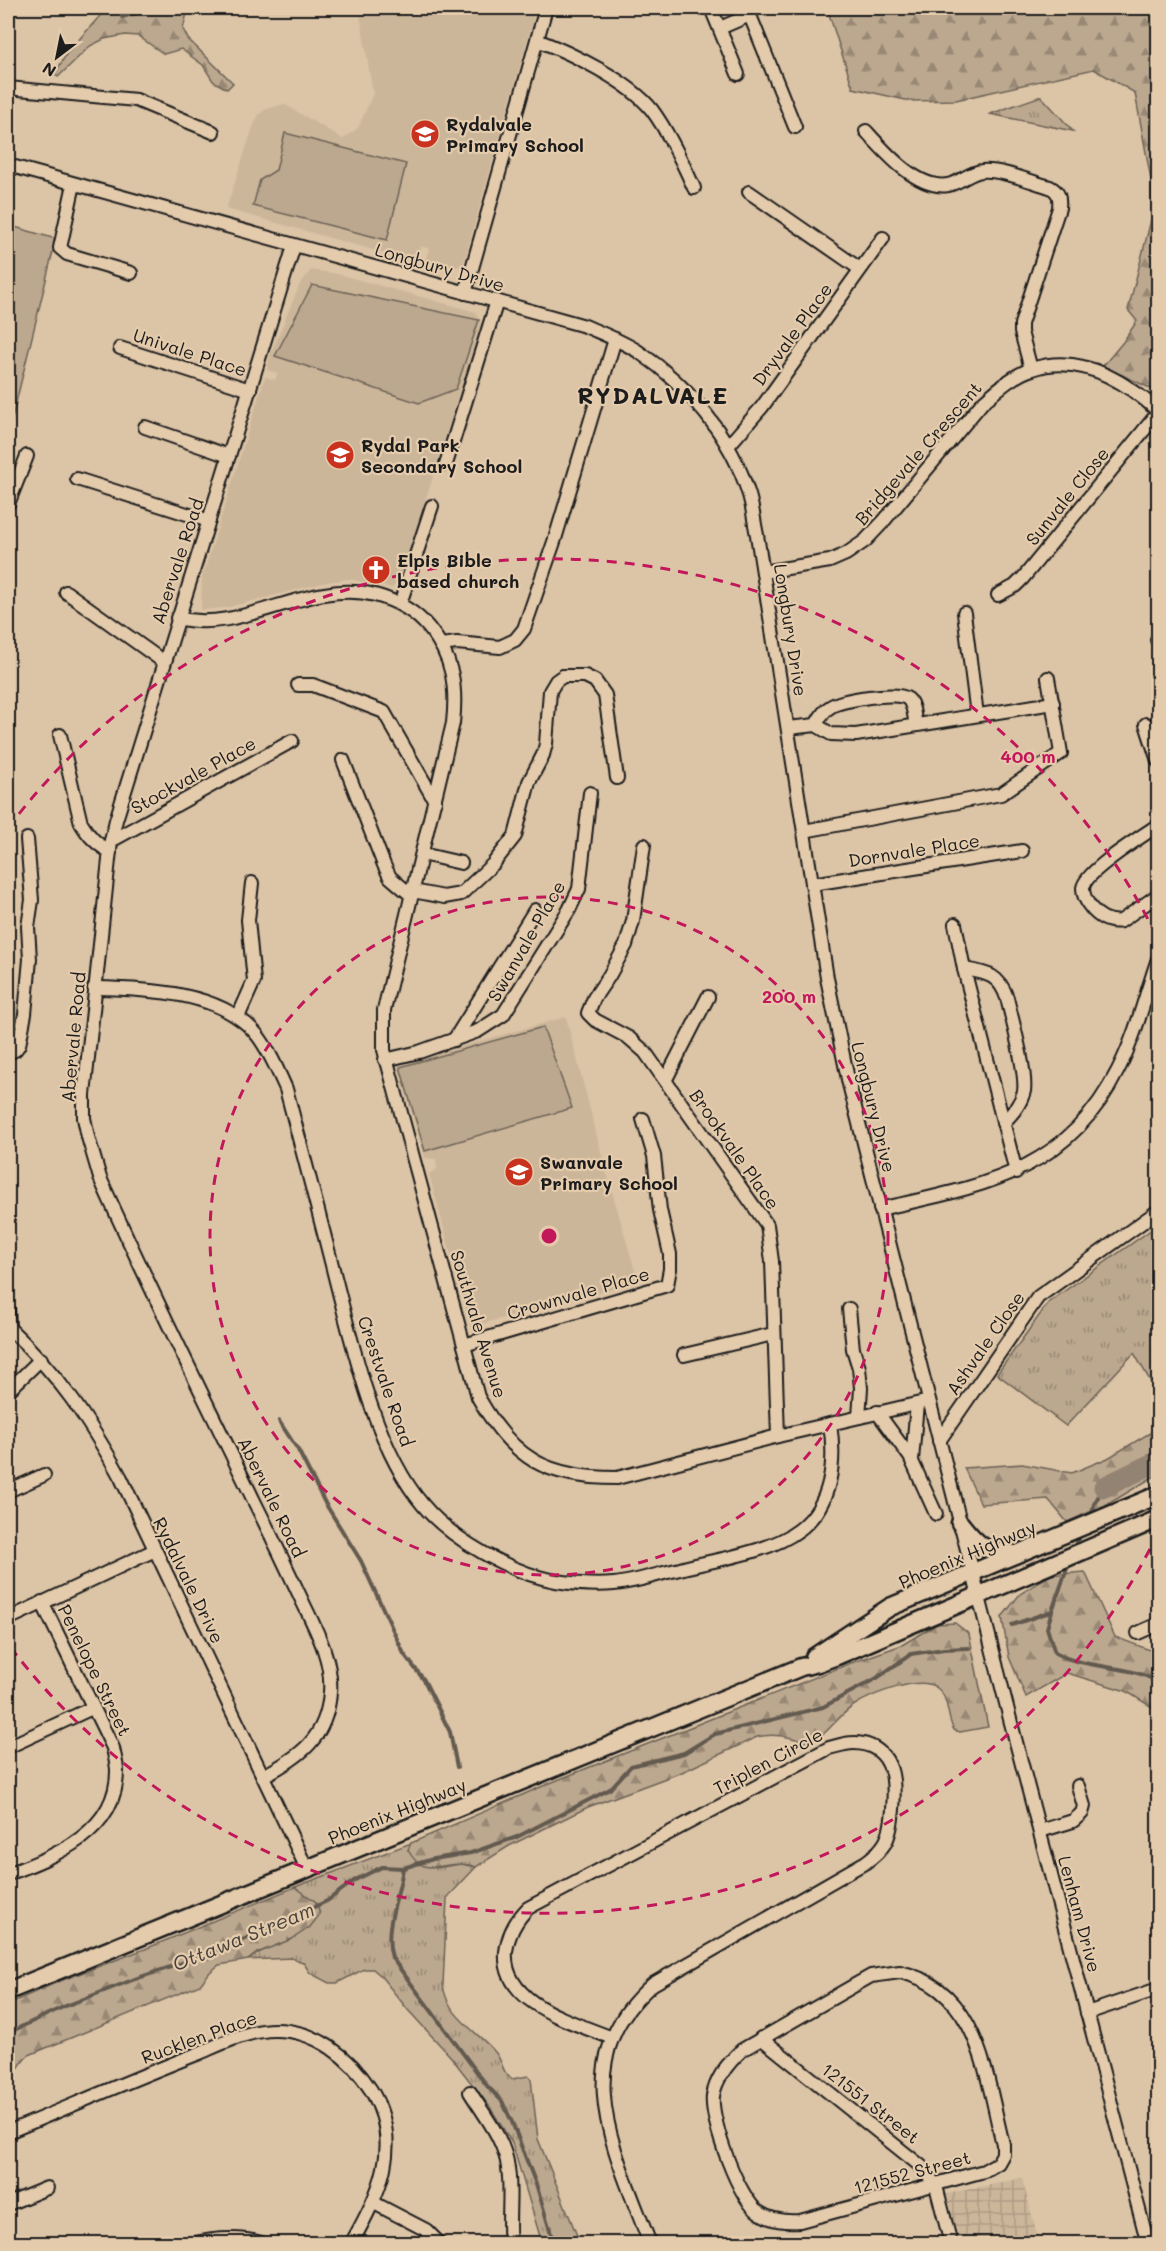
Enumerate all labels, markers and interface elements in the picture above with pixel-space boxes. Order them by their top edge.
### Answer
north arrow [27,27,87,87]
text: N [38,58,60,82]
place label: Rydalvale Primary School [446,112,584,157]
school or university icon: Rydalvale Primary School [409,118,441,150]
street label: Longbury Drive [372,237,508,297]
street label: Dryvale Place [747,278,837,390]
street label: Univale Place [130,322,250,382]
street label: Bridgevale Crescent [849,376,987,530]
district label: RYDALVALE [577,379,729,410]
place label: Rydal Park Secondary School [361,433,522,478]
school or university icon: Rydal Park Secondary School [324,439,356,471]
street label: Sunvale Close [1020,442,1114,550]
street label: Abervale Road [145,495,209,627]
place label: Elpis Bible based church [397,548,519,593]
church icon: Elpis Bible based church [360,554,392,586]
street label: Longbury Drive [769,562,813,698]
street label: Stockvale Place [126,731,260,819]
text: 400 m [1000,744,1056,768]
street label: Dornvale Place [847,828,981,872]
street label: Swanvale Place [482,876,570,1006]
street label: Abervale Road [55,971,91,1103]
text: 200 m [762,984,816,1008]
street label: Longbury Drive [846,1039,902,1175]
street label: Brookvale Place [685,1084,785,1214]
place label: Swanvale Primary School [540,1150,678,1195]
school or university icon: Swanvale Primary School [503,1156,535,1188]
centre of rings [539,1226,559,1246]
street label: Southvale Avenue [445,1247,513,1401]
street label: Crownvale Place [504,1261,652,1325]
street label: Ashvale Close [940,1286,1030,1400]
street label: Crestvale Road [352,1312,420,1450]
street label: Abervale Road [232,1433,312,1561]
street label: Rydalvale Drive [148,1513,230,1647]
street label: Phoenix Highway [895,1514,1039,1594]
street label: Penelope Street [53,1600,137,1740]
street label: Triplen Circle [709,1722,827,1800]
street label: Phoenix Highway [324,1772,470,1850]
street label: Lenham Drive [1053,1853,1107,1975]
water label: Ottawa Stream [168,1896,318,1976]
street label: Rucklen Place [138,2005,260,2069]
street label: 121551 Street [817,2057,925,2149]
street label: 121552 Street [851,2145,973,2199]

